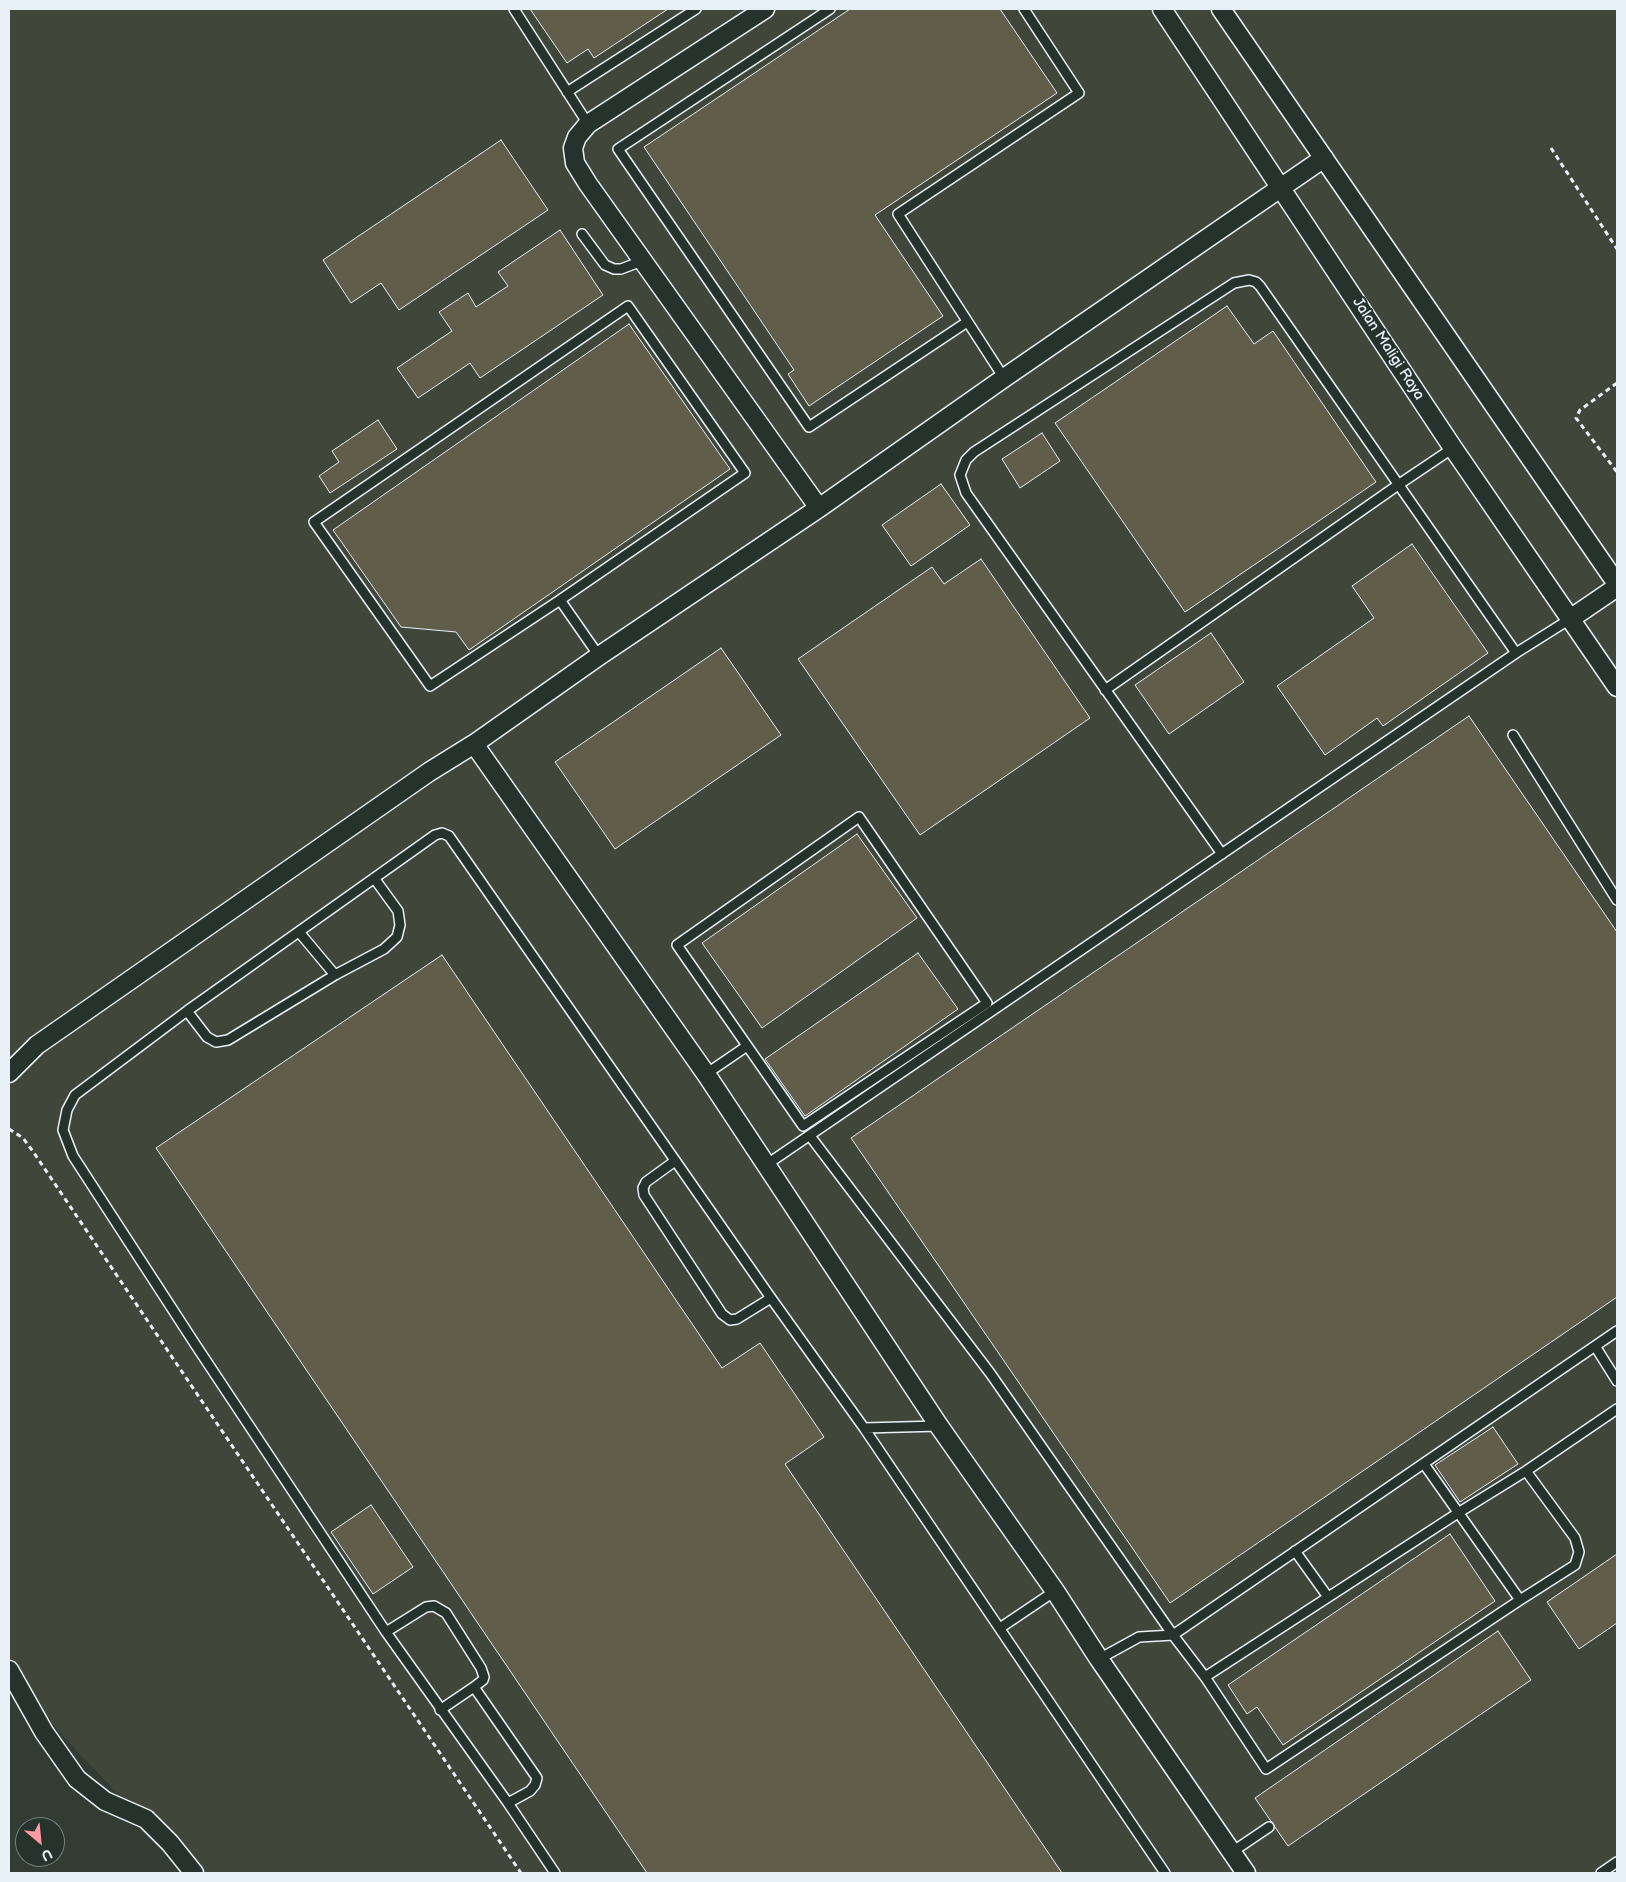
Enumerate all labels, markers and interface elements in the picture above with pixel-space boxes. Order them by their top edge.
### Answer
street label: Jalan Maligi Raya [1348,294,1428,404]
north arrow [15,1817,65,1867]
text: U [38,1845,55,1865]

